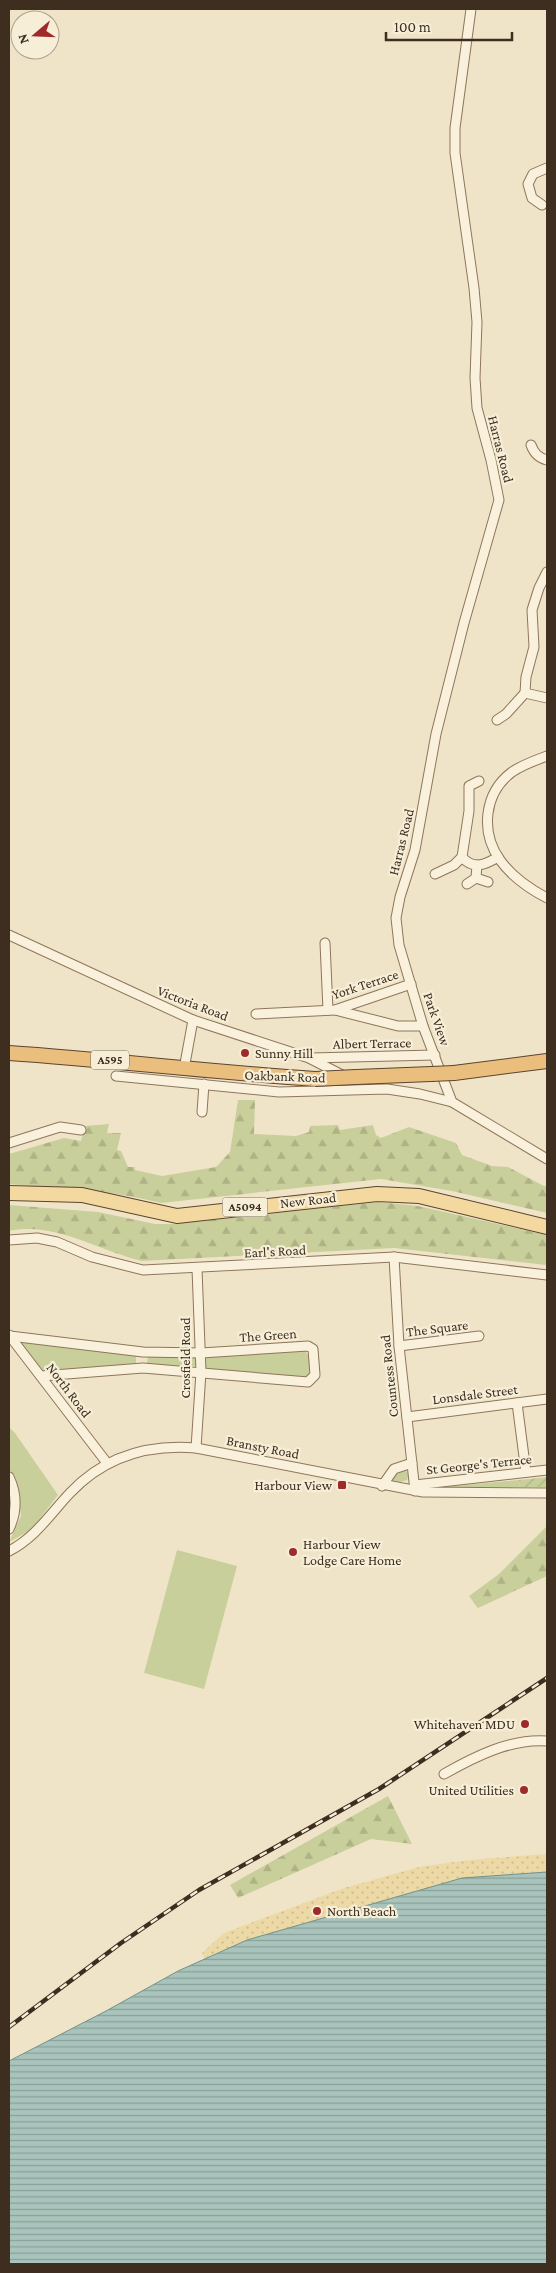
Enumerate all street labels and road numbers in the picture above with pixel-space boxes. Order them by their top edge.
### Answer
street label: Harras Road [485,414,517,485]
street label: Harras Road [385,806,417,877]
street label: York Terrace [330,966,400,1002]
street label: Victoria Road [155,982,231,1024]
street label: Park View [420,990,454,1048]
street label: Albert Terrace [333,1034,411,1052]
road number: A595 [91,1050,129,1070]
street label: Oakbank Road [244,1067,327,1085]
street label: New Road [279,1189,338,1211]
road number: A5094 [222,1198,268,1216]
street label: Earl's Road [243,1241,307,1261]
street label: The Square [405,1316,469,1340]
street label: Crosfield Road [177,1317,193,1399]
street label: The Green [239,1325,298,1345]
street label: Countess Road [377,1333,401,1418]
street label: North Road [43,1360,95,1421]
street label: Lonsdale Street [431,1381,519,1407]
street label: Bransty Road [225,1432,301,1462]
street label: St George's Terrace [425,1451,533,1477]

